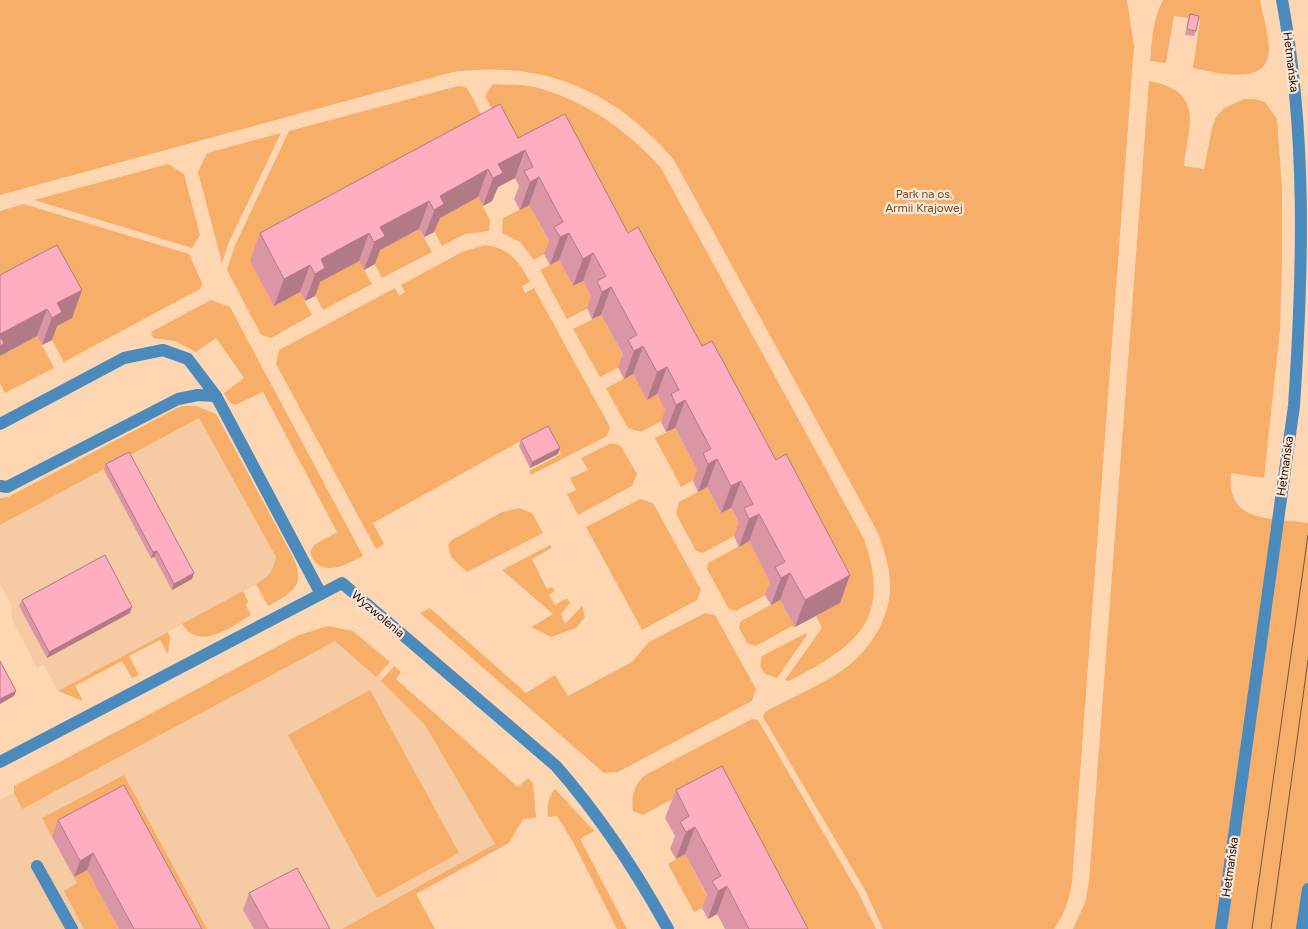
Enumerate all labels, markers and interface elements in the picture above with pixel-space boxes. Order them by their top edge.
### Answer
street label: Hetmańska [1280,31,1302,93]
park label: Park na os. Armii Krajowej [885,187,963,215]
street label: Hetmańska [1274,435,1296,497]
street label: Wyzwolenia [349,588,407,640]
street label: Hetmańska [1219,836,1241,898]

